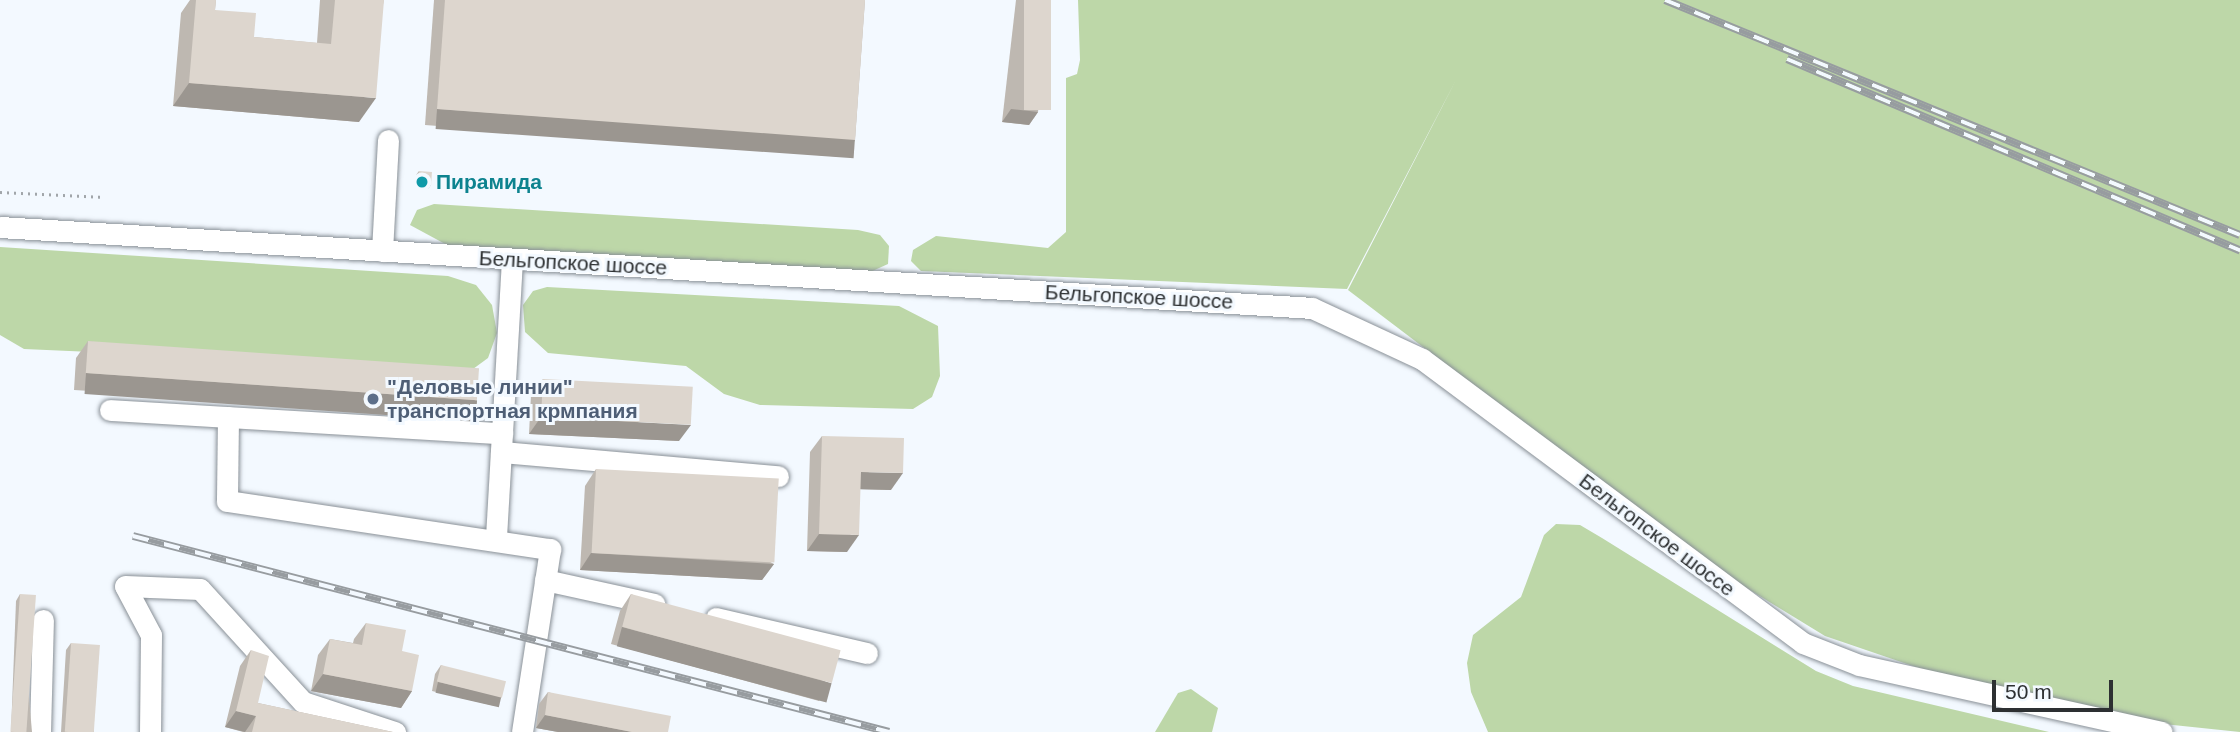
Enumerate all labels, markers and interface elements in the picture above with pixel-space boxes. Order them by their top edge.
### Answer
place label: Пирамида [436,169,542,195]
marker: Пирамида [414,174,430,190]
street label: Бельгопское шоссе [478,245,668,281]
street label: Бельгопское шоссе [1044,279,1234,315]
place label: "Деловые линии" транспортная крмпания [387,374,638,424]
marker: "Деловые линии" транспортная крмпания [365,391,381,407]
street label: Бельгопское шоссе [1574,468,1740,602]
scale bar [1995,666,2116,710]
text: 50 m [2005,680,2052,703]

